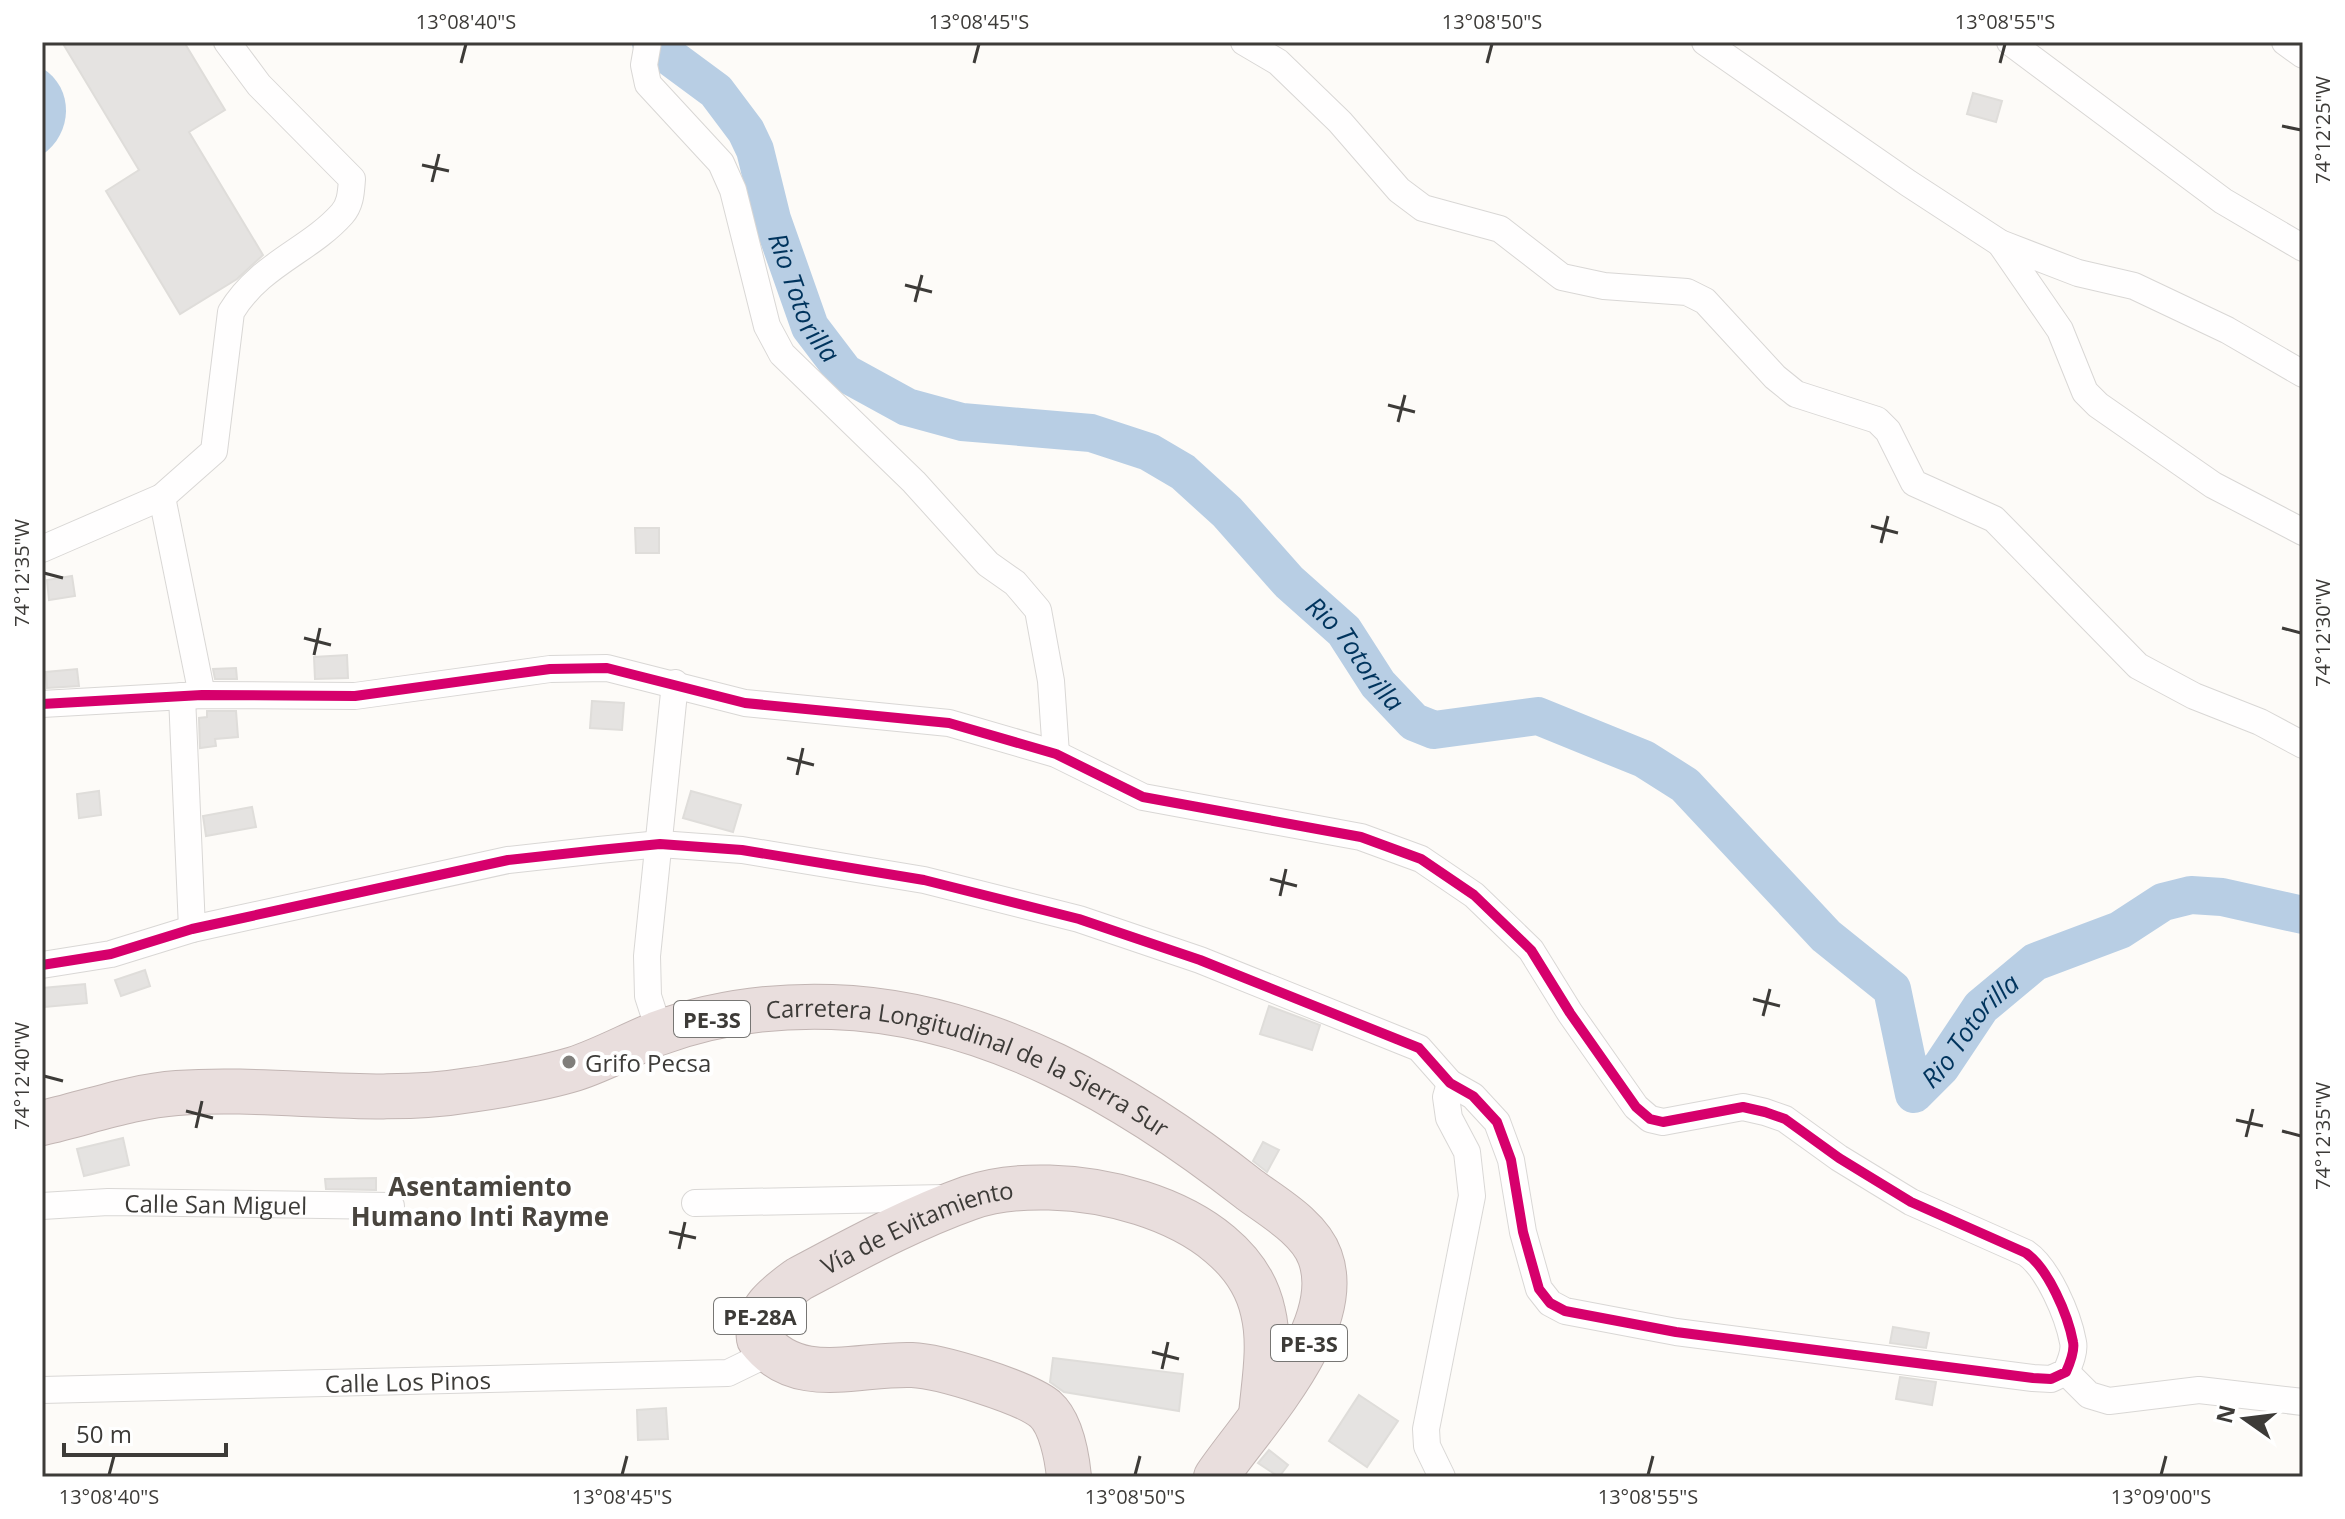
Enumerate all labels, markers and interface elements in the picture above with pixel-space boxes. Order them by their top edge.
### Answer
text: 13°08'40"S [416,8,516,35]
text: 13°08'45"S [929,8,1029,35]
text: 13°08'50"S [1442,8,1542,35]
text: 13°08'55"S [1955,8,2055,35]
text: 74°12'25"W [2309,75,2336,184]
water label: Rio Totorilla [760,228,849,370]
text: 74°12'35"W [8,518,35,627]
text: 74°12'30"W [2309,578,2336,687]
water label: Rio Totorilla [1299,588,1412,719]
water label: Rio Totorilla [1913,965,2027,1095]
street label: Carretera Longitudinal de la Sierra Sur [764,990,1176,1144]
road number: PE-3S [674,1001,750,1037]
text: 74°12'40"W [8,1021,35,1130]
place label: Grifo Pecsa [585,1046,711,1079]
marker: Grifo Pecsa [560,1053,578,1071]
text: 74°12'35"W [2309,1081,2336,1190]
district label: Asentamiento Humano Inti Rayme [351,1168,609,1234]
street label: Vía de Evitamiento [815,1172,1015,1281]
street label: Calle San Miguel [124,1186,307,1221]
road number: PE-28A [714,1298,806,1334]
road number: PE-3S [1271,1325,1347,1361]
street label: Calle Los Pinos [324,1362,491,1399]
north arrow [2205,1379,2285,1459]
text: N [2208,1402,2241,1426]
scale bar [64,1407,226,1457]
text: 50 m [76,1417,132,1450]
text: 13°08'40"S [59,1483,159,1510]
text: 13°08'45"S [572,1483,672,1510]
text: 13°08'50"S [1085,1483,1185,1510]
text: 13°08'55"S [1598,1483,1698,1510]
text: 13°09'00"S [2111,1483,2211,1510]

